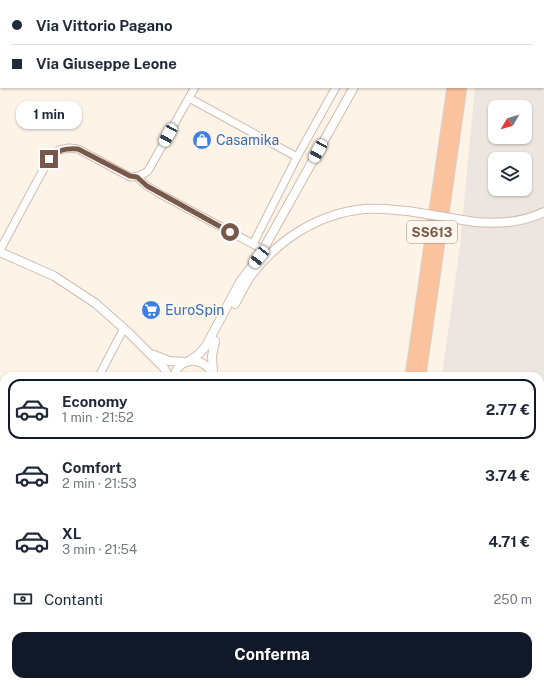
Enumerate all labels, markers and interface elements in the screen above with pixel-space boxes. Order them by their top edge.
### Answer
text: Via Vittorio Pagano [36,17,173,34]
text: Via Giuseppe Leone [36,55,177,72]
north arrow [488,100,532,144]
map controls [488,100,532,196]
callout: 1 min [16,101,82,129]
text: 1 min [33,107,65,122]
car [157,122,179,148]
shop icon: Casamika [191,129,213,151]
place label: Casamika [216,132,279,148]
car [307,138,329,164]
route end [40,150,58,168]
button: layers [488,152,532,196]
road number: SS613 [407,221,457,243]
route start [221,223,239,241]
car [247,244,271,270]
supermarket icon: EuroSpin [140,299,162,321]
place label: EuroSpin [165,302,224,318]
icon: car [14,391,50,427]
text: Economy [62,393,127,410]
text: 2.77 € [486,401,530,418]
text: 1 min · 21:52 [62,410,134,425]
icon: car [14,457,50,493]
text: Comfort [62,459,122,476]
text: 3.74 € [485,467,530,484]
text: 2 min · 21:53 [62,476,137,491]
icon: car [14,523,50,559]
text: XL [62,525,81,542]
text: 4.71 € [488,533,530,550]
text: 3 min · 21:54 [62,542,137,557]
icon: cash [12,588,34,610]
text: Contanti [44,591,103,608]
text: 250 m [494,592,532,607]
button: Conferma [12,632,532,678]

